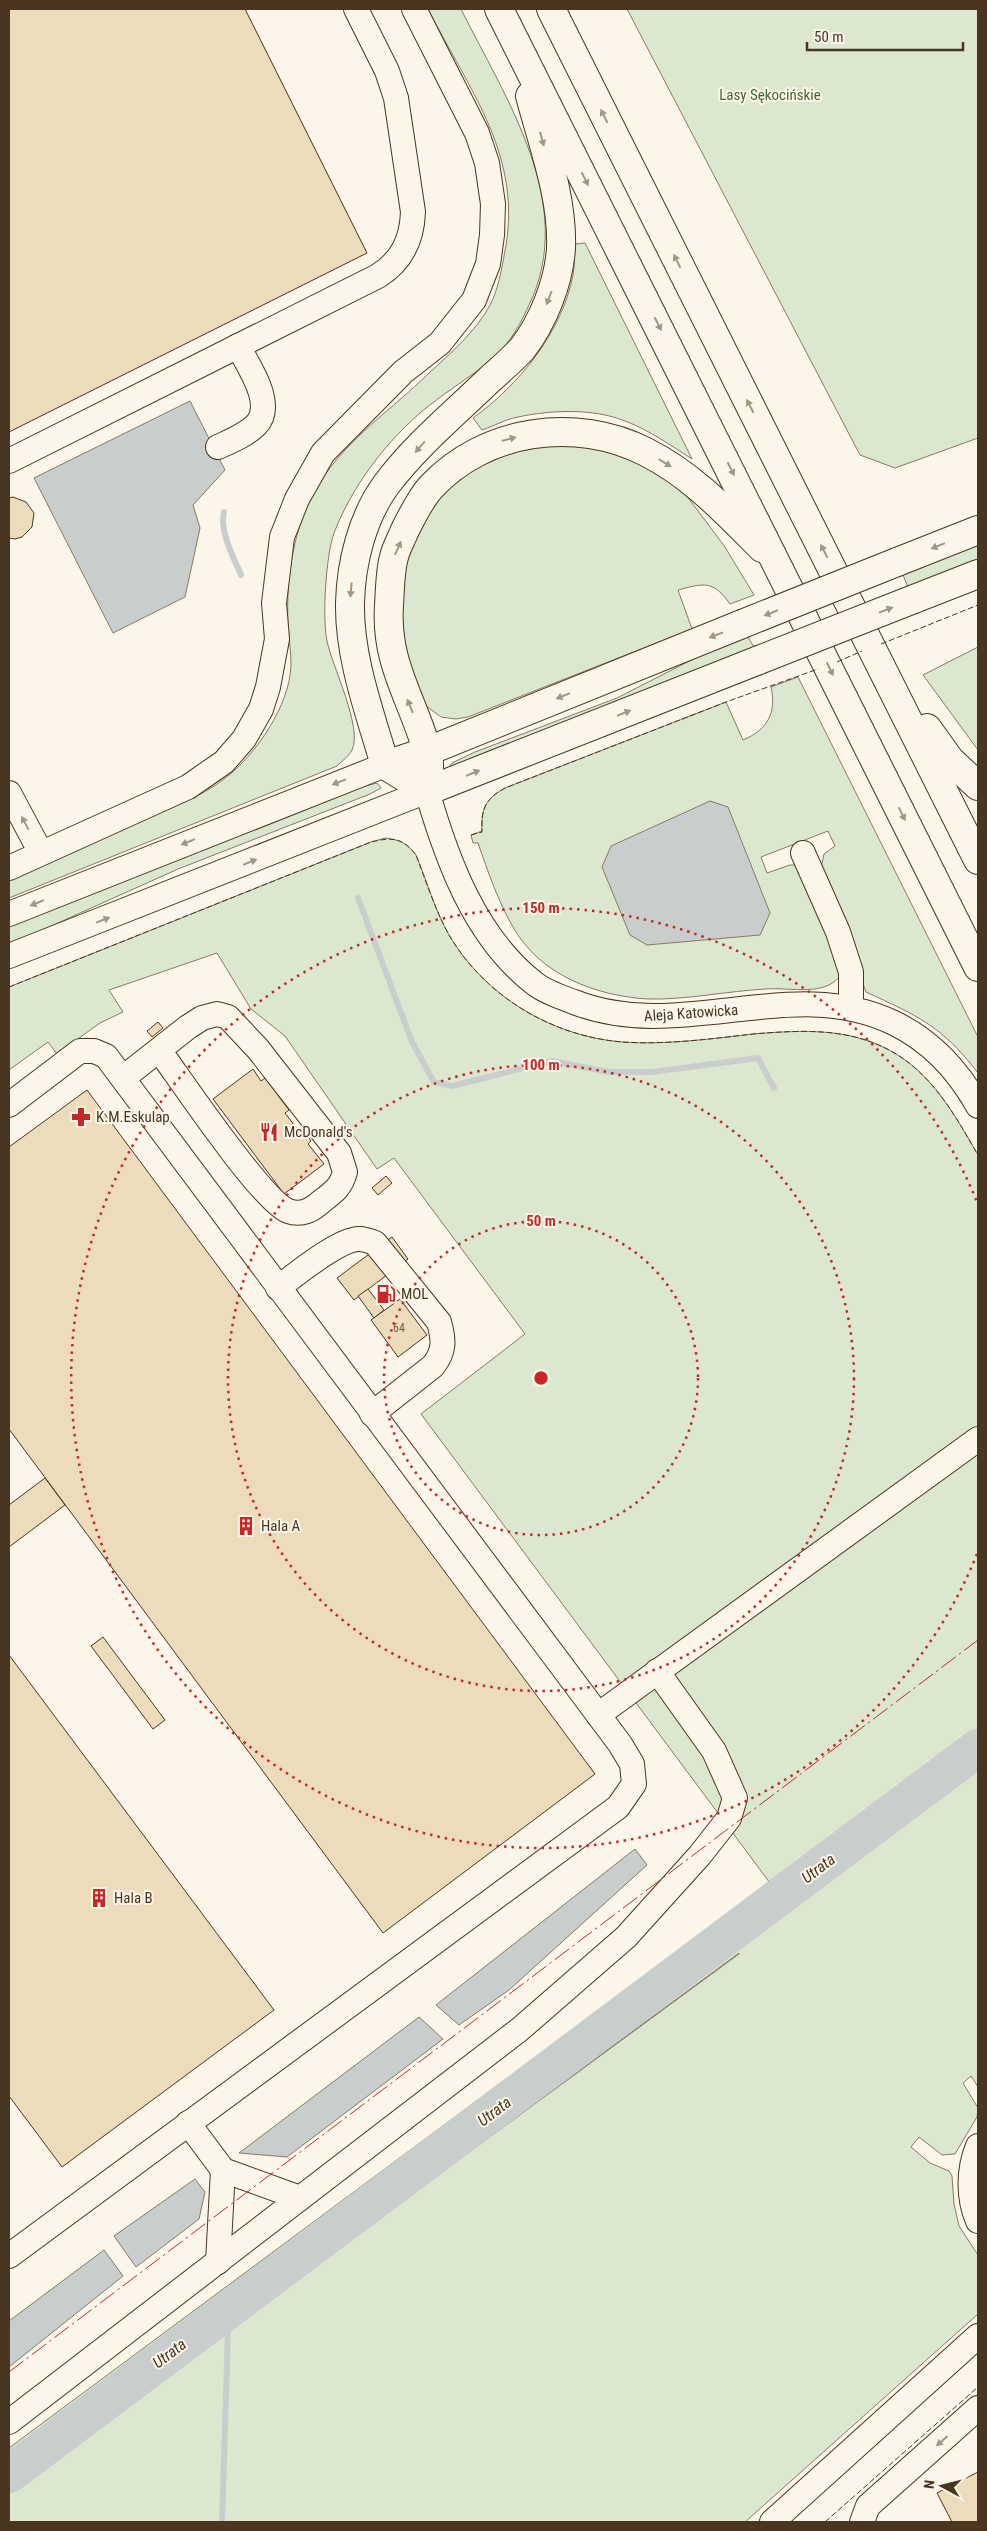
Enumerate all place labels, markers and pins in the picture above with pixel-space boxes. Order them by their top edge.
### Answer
pharmacy icon: K.M.Eskulap [70,1106,92,1128]
place label: K.M.Eskulap [96,1108,170,1126]
restaurant icon: McDonald's [258,1121,280,1143]
place label: McDonald's [284,1123,353,1141]
fuel station icon: MOL [375,1283,397,1305]
place label: MOL [401,1285,428,1303]
centre of rings [532,1369,550,1387]
building icon: Hala A [235,1515,257,1537]
place label: Hala A [261,1517,301,1535]
building icon: Hala B [88,1887,110,1909]
place label: Hala B [114,1889,153,1907]

